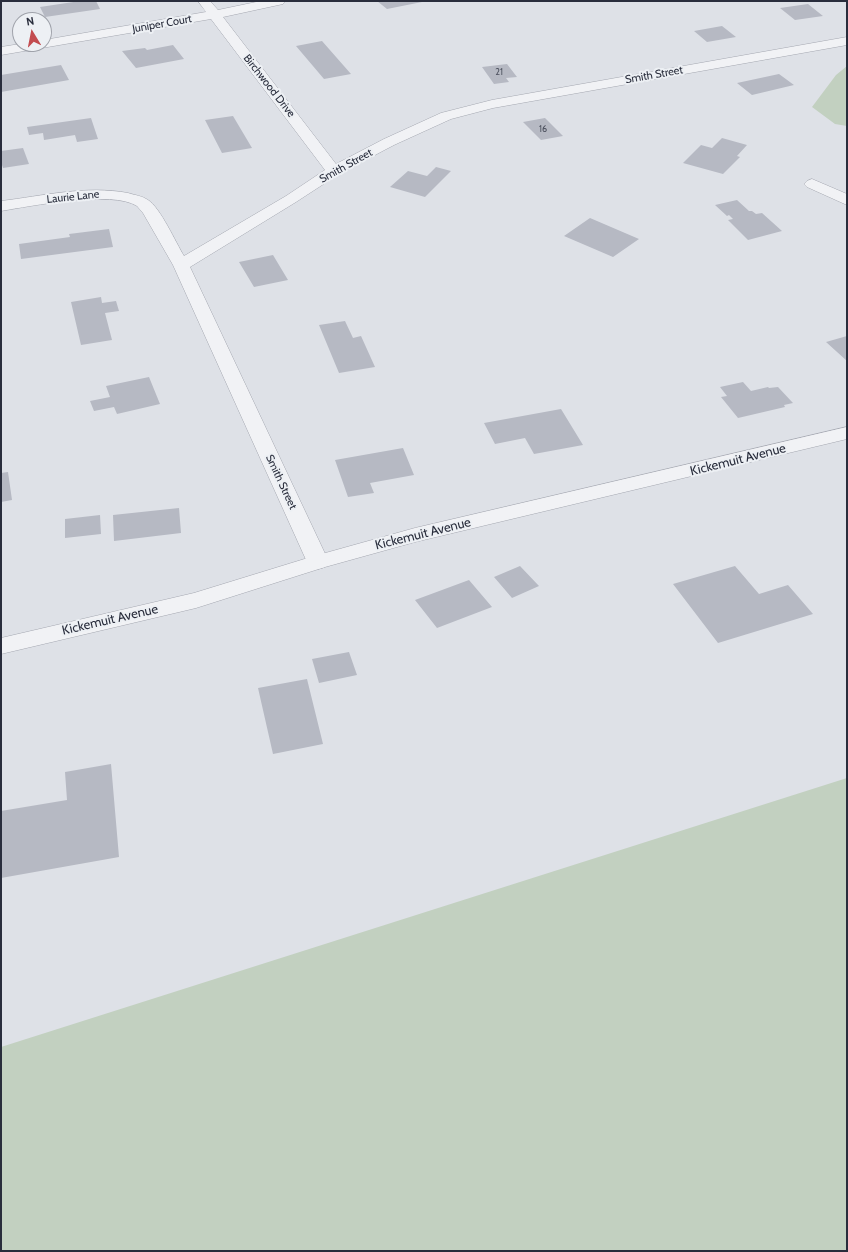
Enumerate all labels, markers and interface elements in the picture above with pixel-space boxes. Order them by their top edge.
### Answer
north arrow [12,12,52,52]
street label: Juniper Court [131,12,193,36]
text: N [25,14,35,29]
street label: Birchwood Drive [240,52,298,120]
street label: Smith Street [624,63,684,87]
house number: 21 [495,67,503,77]
house number: 16 [539,124,547,134]
street label: Smith Street [317,146,375,186]
street label: Laurie Lane [46,188,100,206]
street label: Kickemuit Avenue [689,441,787,479]
street label: Smith Street [263,453,299,511]
street label: Kickemuit Avenue [374,515,472,553]
street label: Kickemuit Avenue [60,601,160,639]

